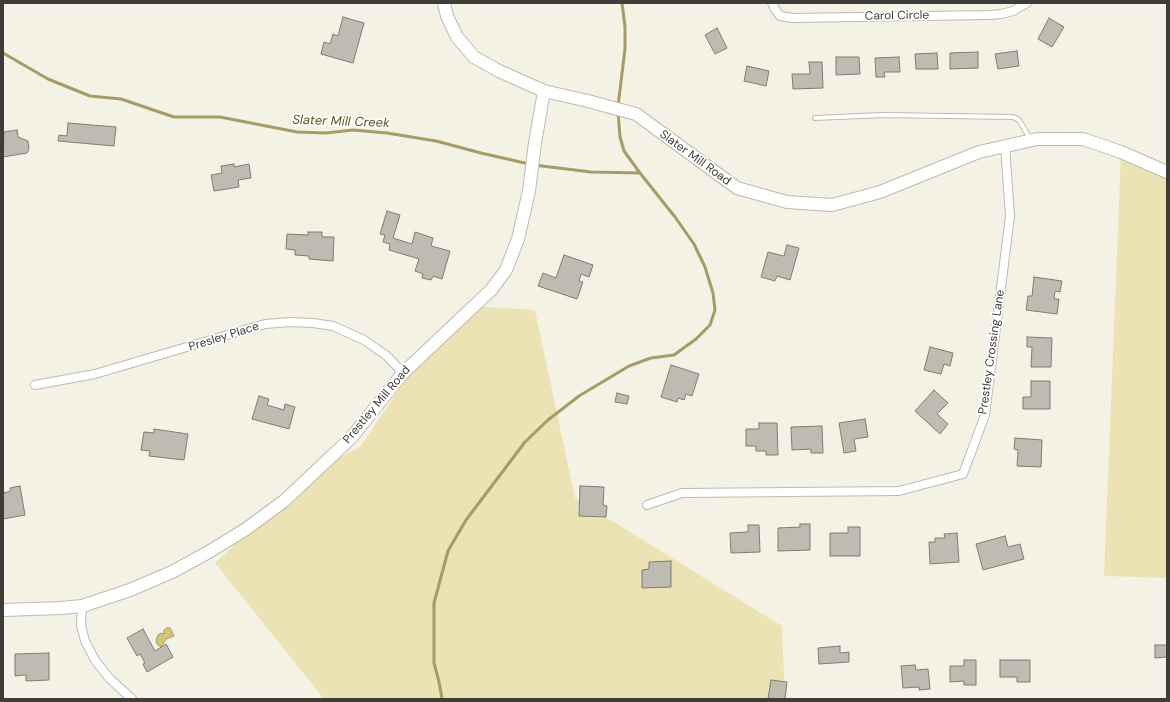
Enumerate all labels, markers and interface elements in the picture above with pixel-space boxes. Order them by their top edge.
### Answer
street label: Carol Circle [865,8,929,24]
water label: Slater Mill Creek [292,113,390,131]
street label: Slater Mill Road [657,127,733,189]
street label: Prestley Crossing Lane [976,289,1008,415]
street label: Presley Place [187,319,261,355]
street label: Prestley Mill Road [340,363,414,447]

